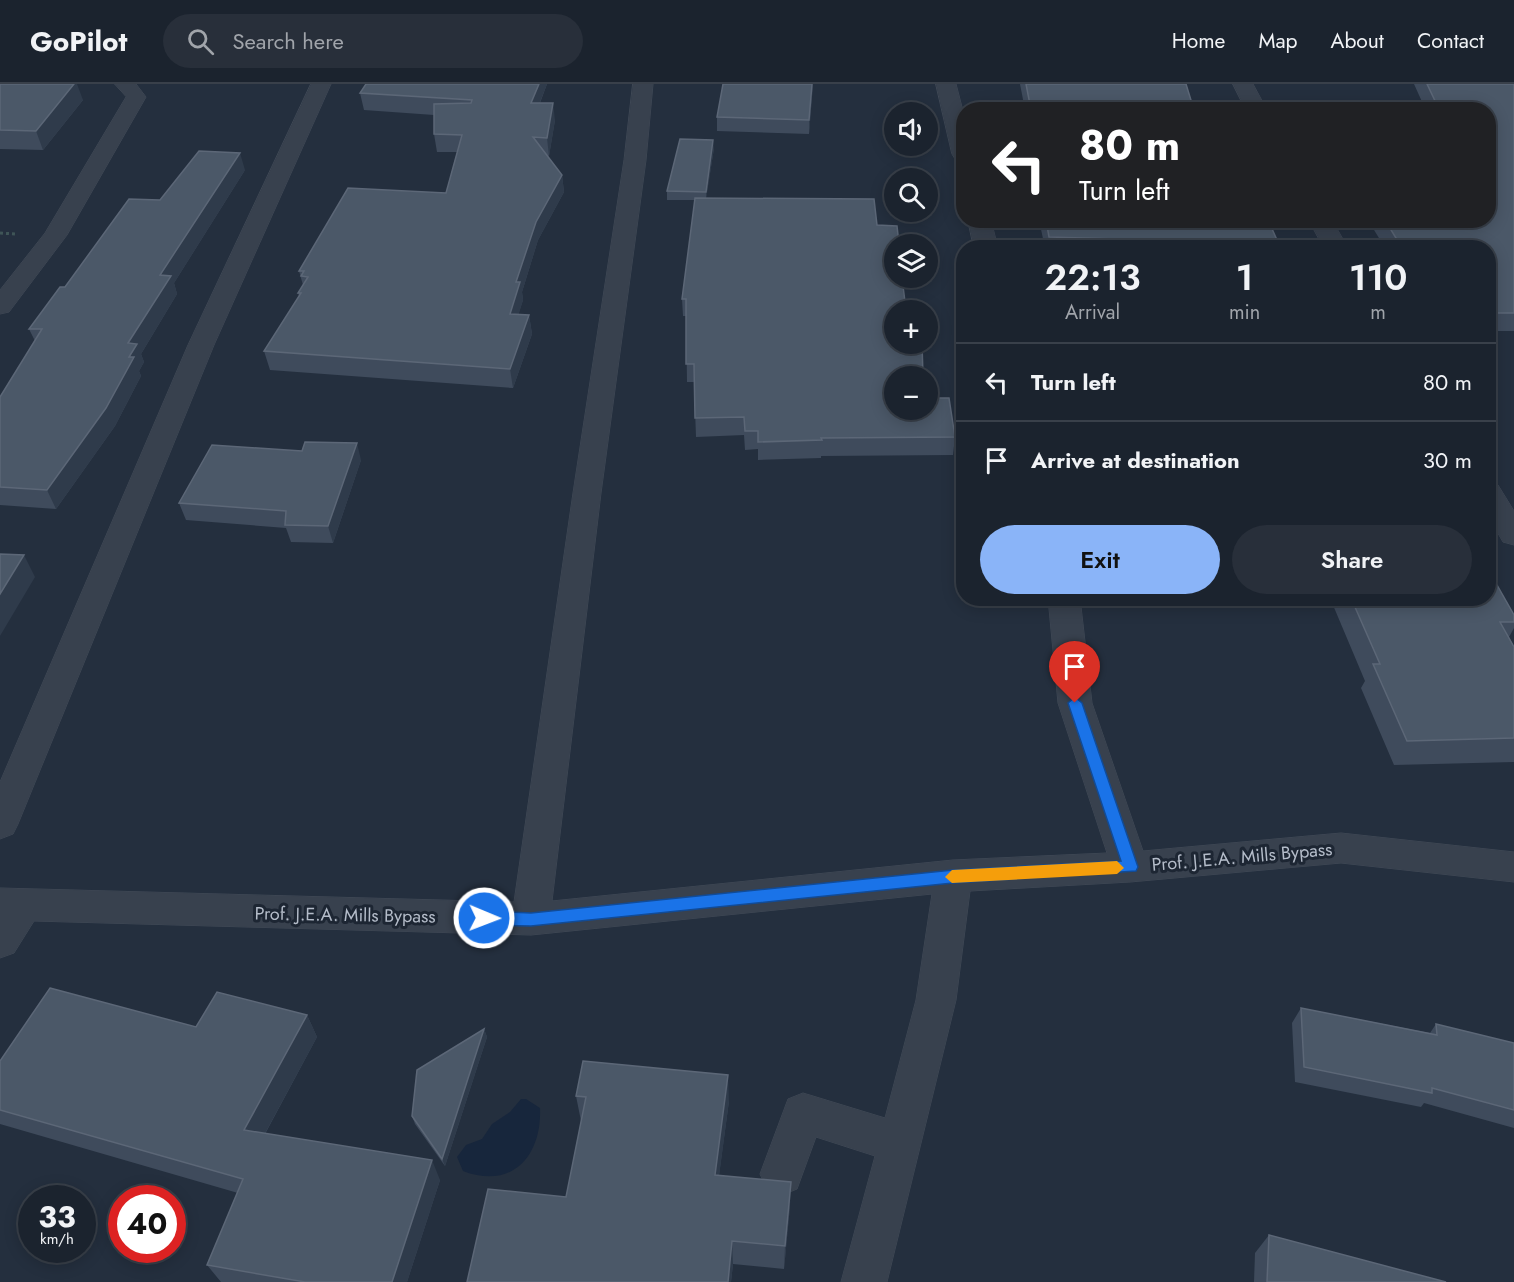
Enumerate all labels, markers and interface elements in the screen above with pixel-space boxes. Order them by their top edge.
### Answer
search box [163,14,583,68]
text: GoPilot [30,21,127,62]
icon: search [184,25,217,58]
text: Search here [232,25,344,57]
text: Home [1172,26,1225,56]
text: Map [1258,26,1298,56]
text: About [1331,26,1384,56]
text: Contact [1417,26,1484,56]
map controls [884,102,938,420]
button: sound [884,102,938,156]
text: 80 m [1079,115,1180,176]
icon: left [980,126,1058,204]
button: search [884,168,938,222]
text: Turn left [1079,171,1169,210]
button: layers [884,234,938,288]
text: 22:13 [1045,251,1140,303]
text: 1 [1236,251,1253,303]
text: 110 [1349,251,1407,303]
text: Arrival [1065,298,1120,327]
text: min [1229,298,1260,327]
text: m [1370,298,1386,327]
button: + [884,300,938,354]
button: − [884,366,938,420]
icon: left [980,366,1013,399]
text: Turn left [1031,366,1116,398]
text: 80 m [1423,366,1472,398]
icon: arrive [980,444,1013,477]
text: Arrive at destination [1031,444,1240,476]
text: 30 m [1423,444,1472,476]
button: Exit [980,525,1220,594]
button: Share [1232,525,1472,594]
pin [1049,641,1100,703]
icon: arrive [1058,650,1091,683]
street label: Prof. J.E.A. Mills Bypass [1151,836,1333,878]
position arrow [452,886,516,950]
street label: Prof. J.E.A. Mills Bypass [254,900,436,930]
speed limit sign: 40 [108,1185,186,1263]
text: 33 [38,1195,76,1238]
text: km/h [40,1228,74,1250]

